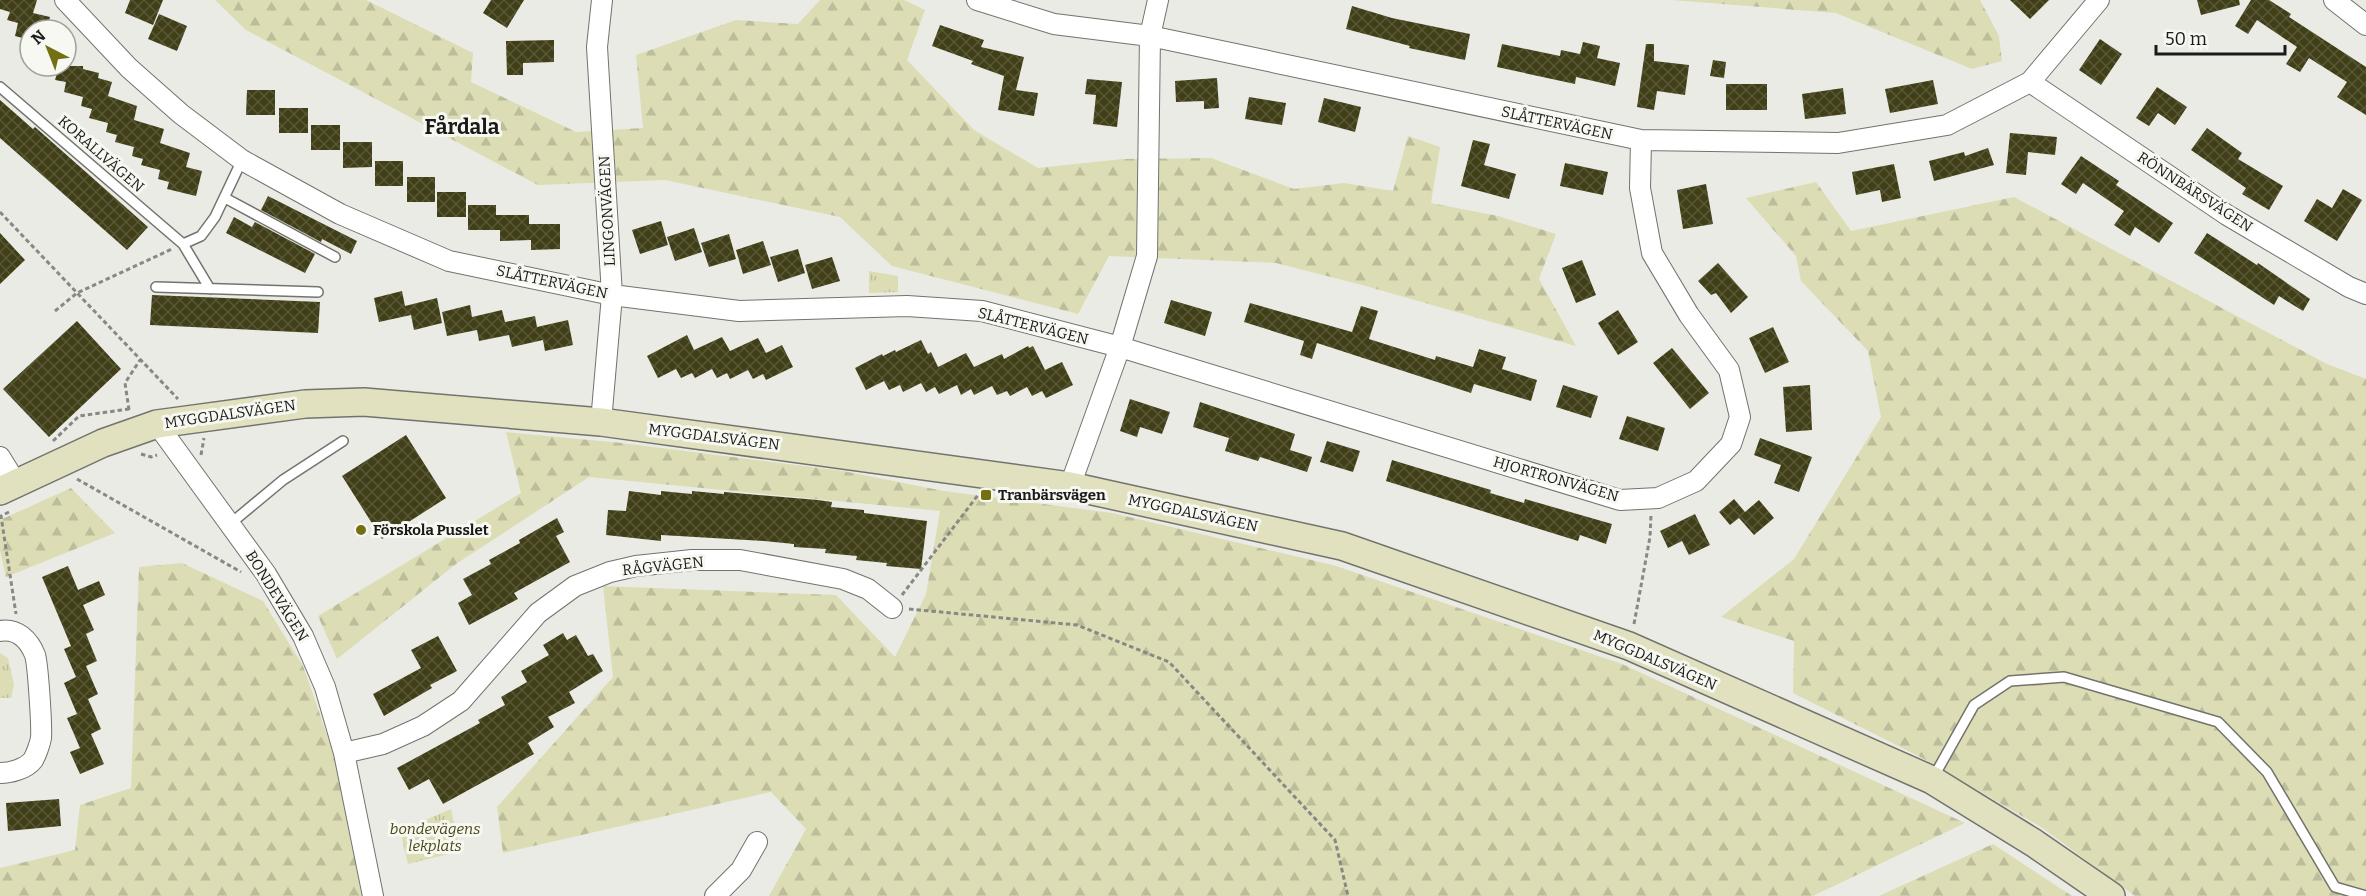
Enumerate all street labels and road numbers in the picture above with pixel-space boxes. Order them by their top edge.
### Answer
street label: SLÅTTERVÄGEN [1500,102,1614,144]
street label: KORALLVÄGEN [54,112,148,196]
street label: RÖNNBÄRSVÄGEN [2134,148,2256,236]
street label: LINGONVÄGEN [595,155,619,267]
street label: SLÅTTERVÄGEN [495,261,609,303]
street label: SLÅTTERVÄGEN [976,304,1090,348]
street label: MYGGDALSVÄGEN [163,396,297,432]
street label: MYGGDALSVÄGEN [647,420,781,454]
street label: HJORTRONVÄGEN [1491,452,1621,506]
street label: MYGGDALSVÄGEN [1126,490,1260,536]
street label: BONDEVÄGEN [242,547,312,645]
street label: RÅGVÄGEN [621,553,705,579]
street label: MYGGDALSVÄGEN [1591,626,1719,694]

